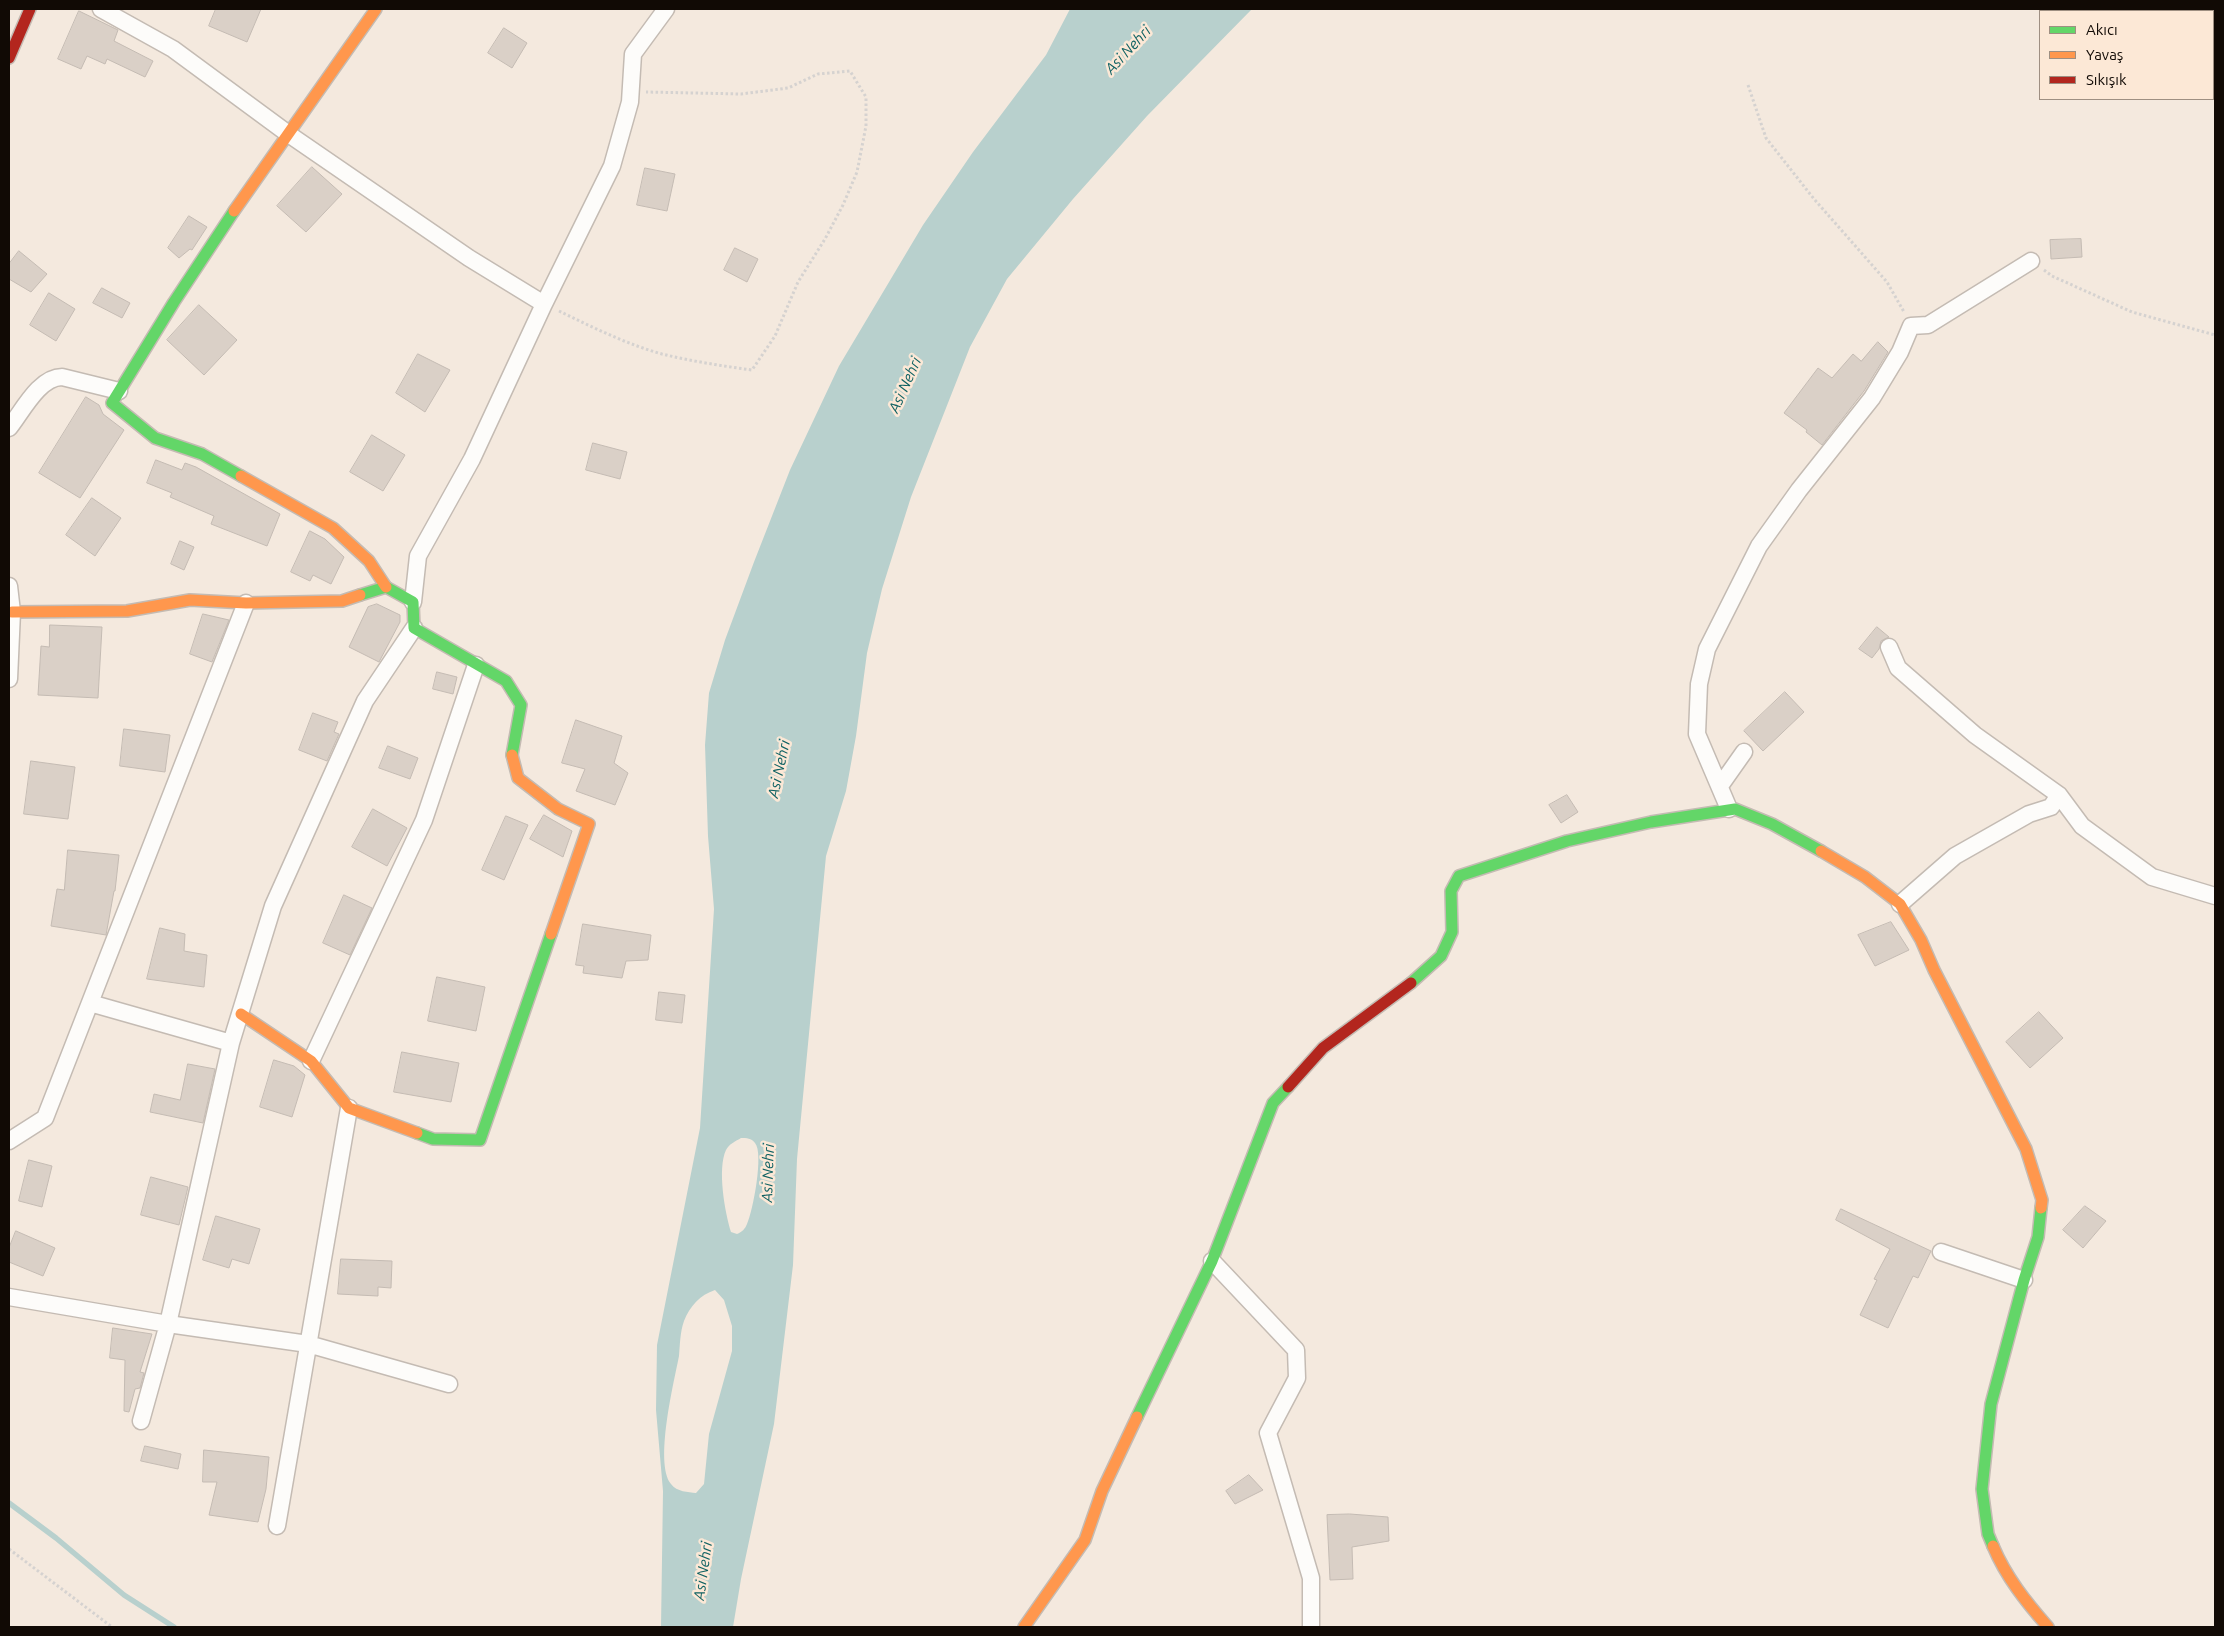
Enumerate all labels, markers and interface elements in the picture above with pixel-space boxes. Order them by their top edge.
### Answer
legend [2039,10,2214,100]
text: Akıcı [2086,21,2118,38]
water label: Asi Nehri [1101,22,1155,78]
text: Yavaş [2086,46,2123,63]
text: Sıkışık [2086,71,2126,88]
water label: Asi Nehri [885,354,925,416]
water label: Asi Nehri [764,738,794,800]
water label: Asi Nehri [758,1143,778,1203]
water label: Asi Nehri [690,1541,716,1601]

